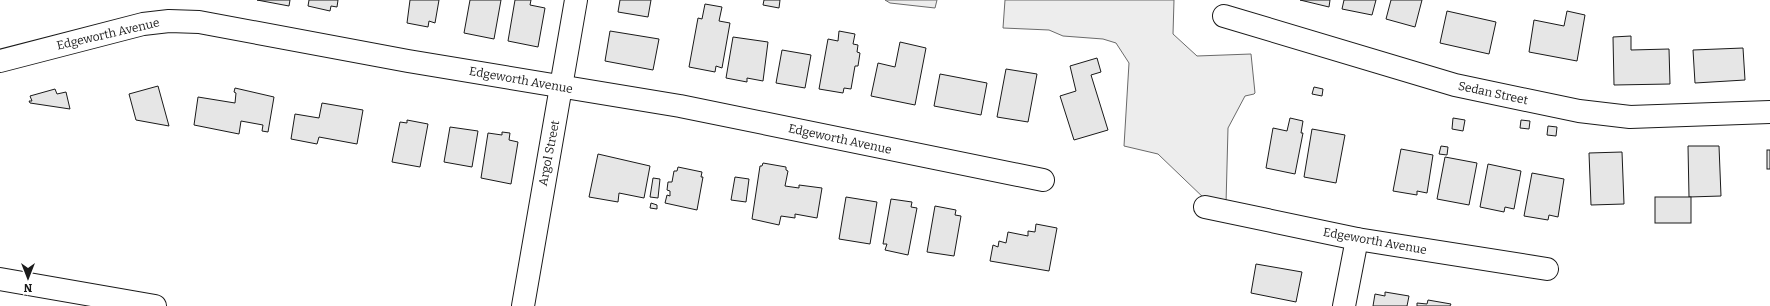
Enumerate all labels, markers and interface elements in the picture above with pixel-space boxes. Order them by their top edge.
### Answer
street label: Edgeworth Avenue [55,15,161,53]
street label: Edgeworth Avenue [468,64,574,96]
street label: Sedan Street [1457,79,1530,107]
street label: Argol Street [536,118,562,187]
street label: Edgeworth Avenue [787,121,893,157]
street label: Edgeworth Avenue [1322,225,1428,257]
north arrow [8,258,48,298]
text: N [23,281,32,294]

